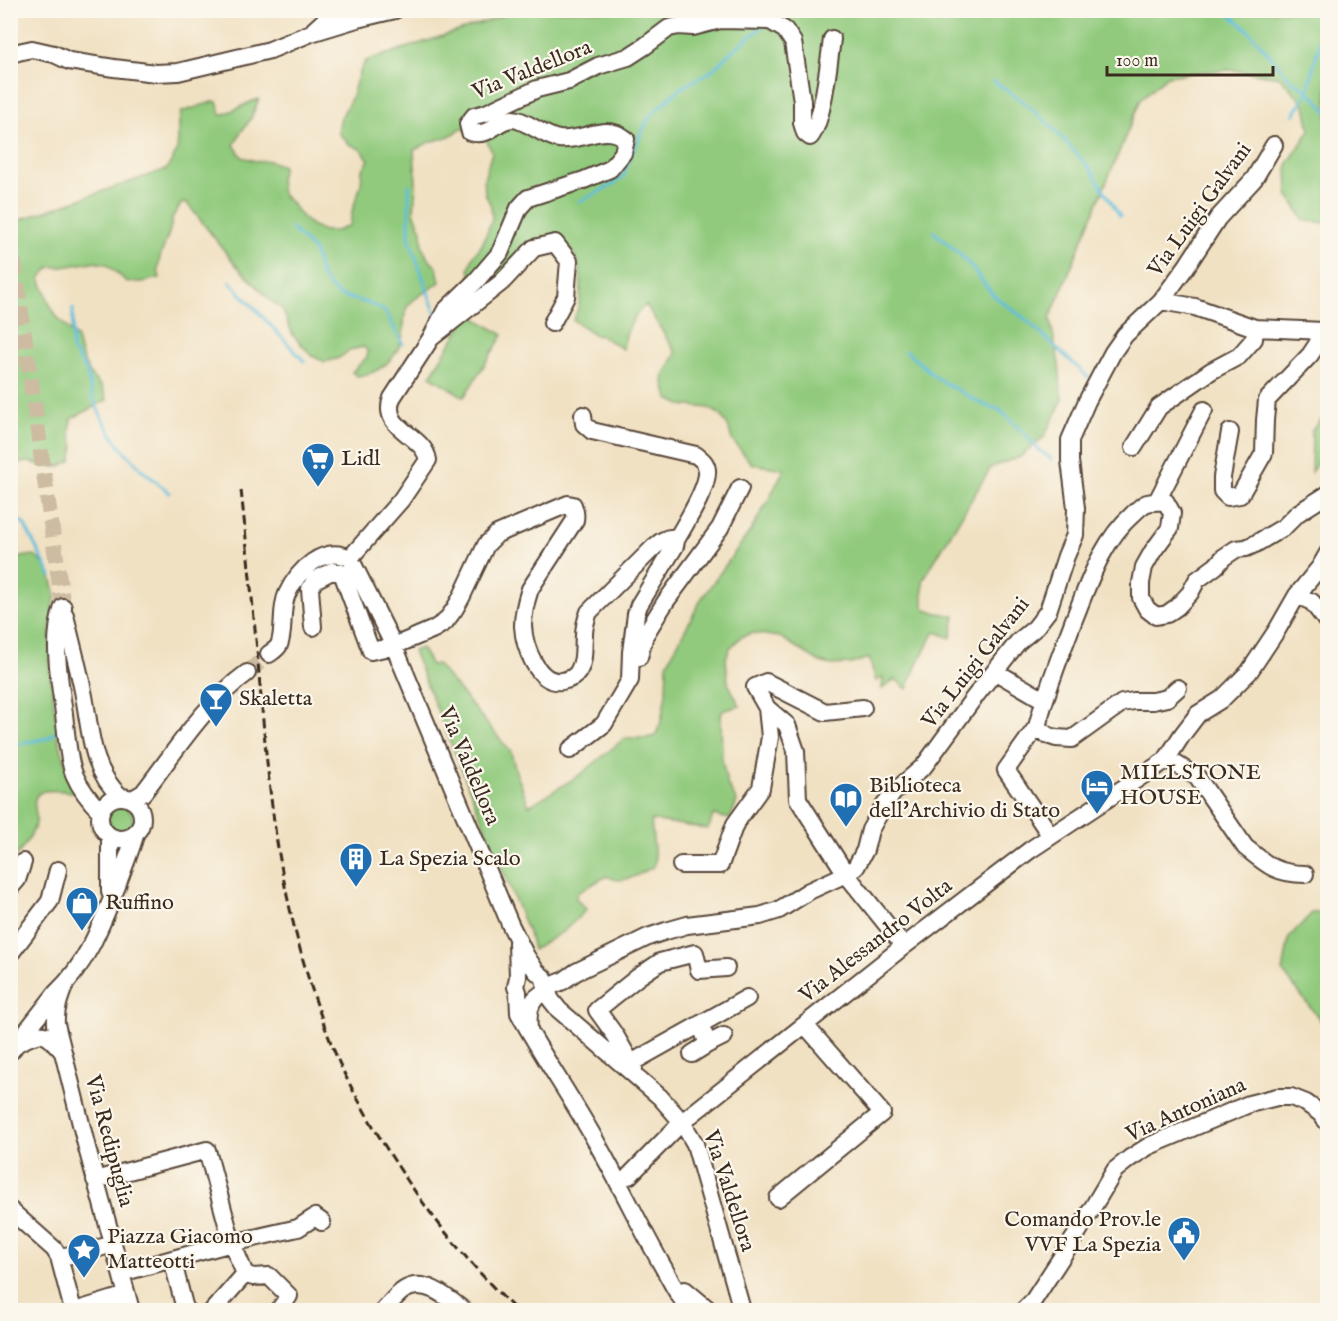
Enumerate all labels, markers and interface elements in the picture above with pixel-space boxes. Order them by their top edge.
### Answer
street label: Via Valdellora [467,33,596,107]
scale bar [1107,39,1274,77]
text: 100 m [1116,50,1158,73]
street label: Via Luigi Galvani [1141,137,1258,284]
supermarket icon: Lidl [300,441,336,488]
place label: Lidl [341,445,380,473]
street label: Via Luigi Galvani [915,591,1036,735]
bar icon: Skaletta [198,681,234,728]
place label: Skaletta [239,685,313,713]
street label: Via Valdellora [431,702,507,830]
place label: MILLSTONE HOUSE [1120,759,1261,812]
hotel icon: MILLSTONE HOUSE [1079,768,1115,815]
place label: Biblioteca dell'Archivio di Stato [869,772,1060,825]
library icon: Biblioteca dell'Archivio di Stato [828,781,864,828]
building icon: La Spezia Scalo [338,841,374,888]
place label: La Spezia Scalo [379,845,521,873]
street label: Via Alessandro Volta [793,872,959,1010]
shop icon: Ruffino [64,885,100,932]
place label: Ruffino [105,889,174,917]
street label: Via Redipuglia [78,1071,140,1211]
street label: Via Antoniana [1121,1071,1251,1149]
street label: Via Valdellora [696,1126,762,1256]
place label: Comando Prov.le VVF La Spezia [1004,1206,1161,1259]
public building icon: Comando Prov.le VVF La Spezia [1166,1215,1202,1262]
place label: Piazza Giacomo Matteotti [107,1223,253,1276]
place icon: Piazza Giacomo Matteotti [66,1232,102,1279]

